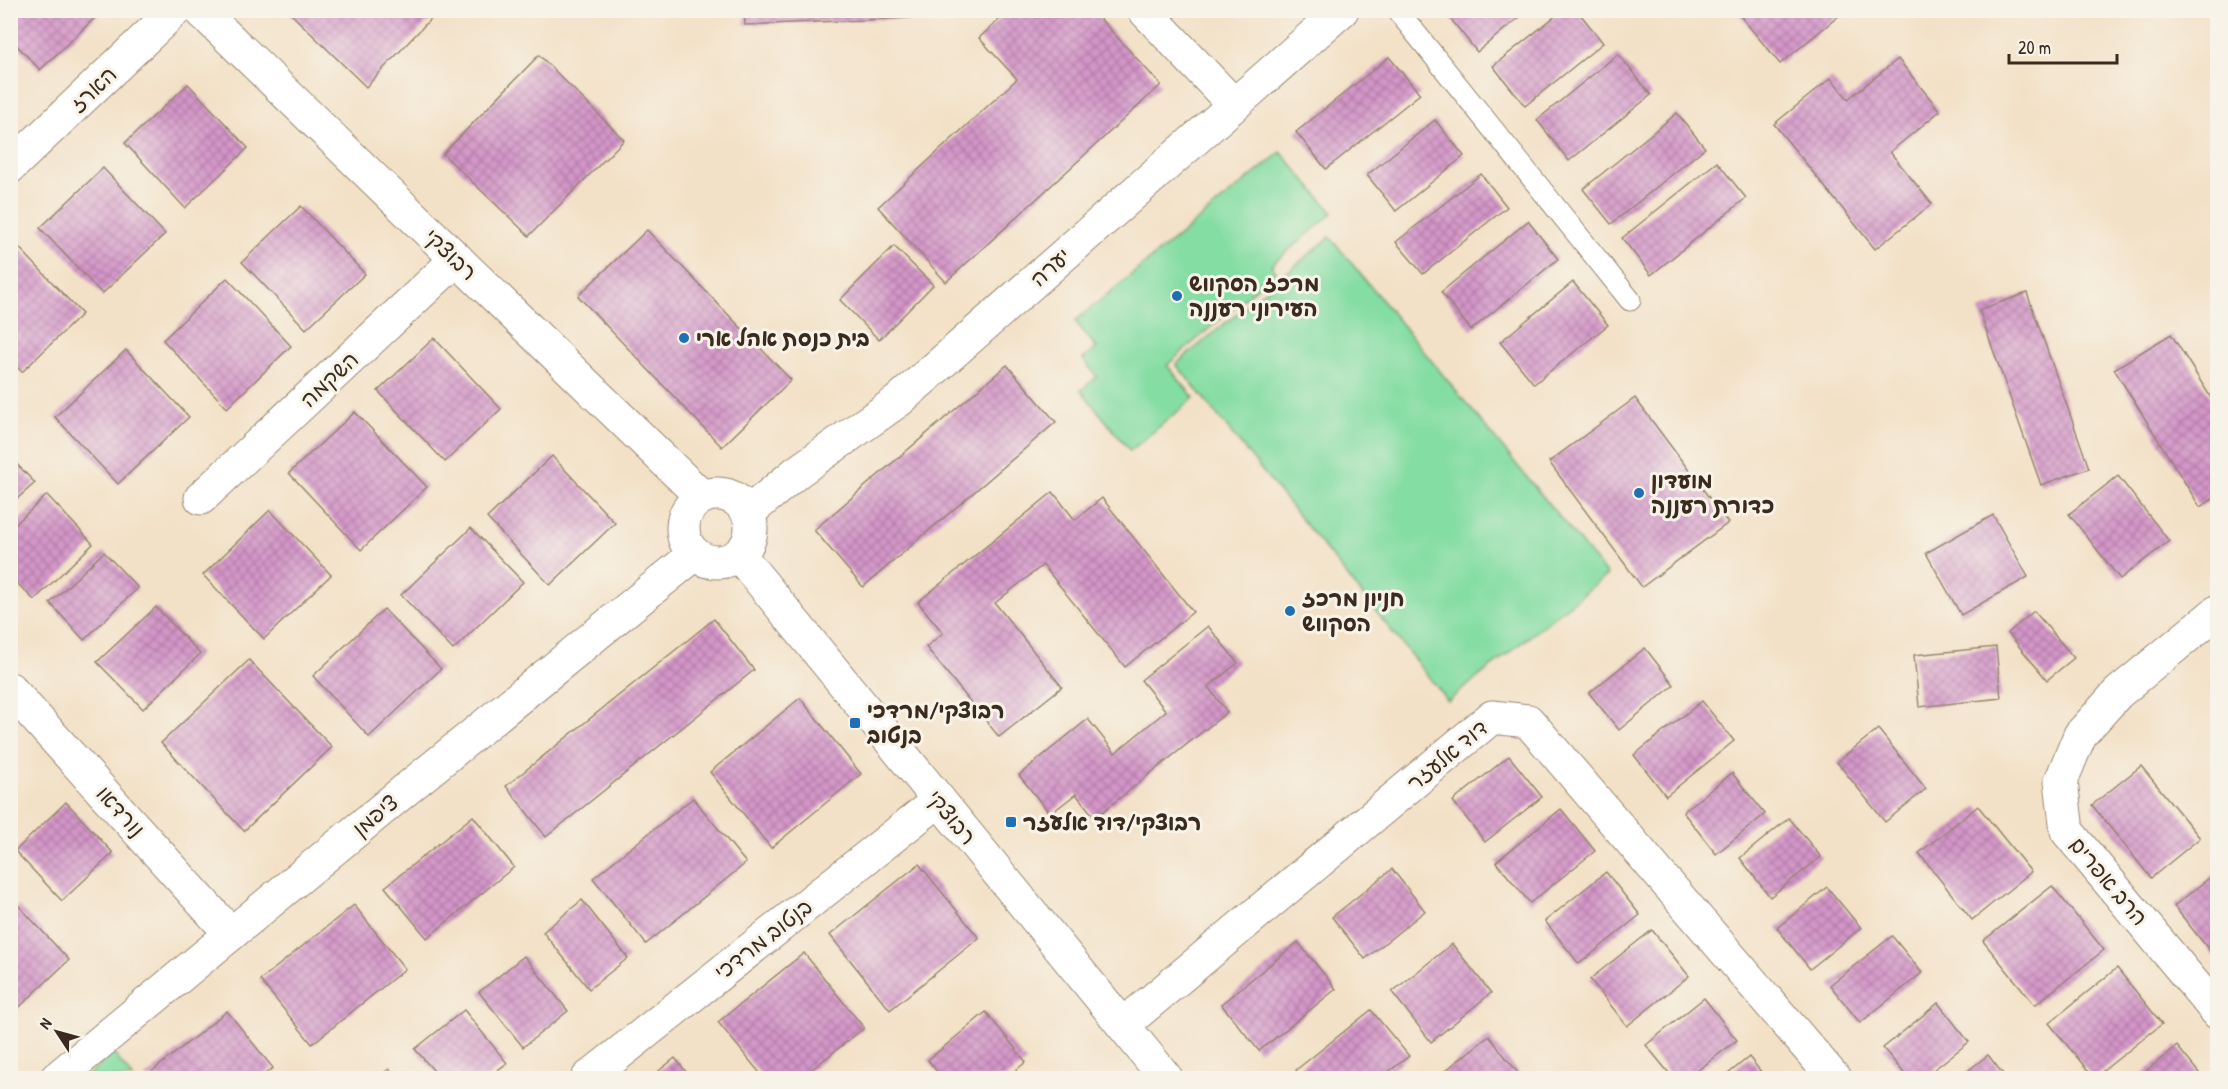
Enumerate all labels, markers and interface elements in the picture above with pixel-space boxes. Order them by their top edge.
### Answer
scale bar [2009,27,2117,65]
text: 20 m [2018,35,2051,60]
street label: הארז [63,59,123,119]
street label: רבוצקי [418,221,484,287]
street label: יערה [1023,241,1077,293]
place label: מרכז הסקווש העירוני רעננה [1189,268,1320,323]
marker: מרכז הסקווש העירוני רעננה [1170,289,1184,303]
place label: בית כנסת אהל ארי [696,323,870,353]
marker: בית כנסת אהל ארי [677,331,691,345]
street label: השקמה [293,344,365,414]
place label: מועדון כדורת רעננה [1651,465,1774,520]
marker: מועדון כדורת רעננה [1632,486,1646,500]
place label: חניון מרכז הסקווש [1302,583,1405,638]
marker: חניון מרכז הסקווש [1283,604,1297,618]
place label: רבוצקי/מרדכי בנטוב [866,695,1005,750]
street label: דוד אלעזר [1400,712,1494,798]
marker: רבוצקי/מרדכי בנטוב [848,716,862,730]
street label: נורדאו [90,779,152,843]
street label: רבוצקי [921,783,983,851]
street label: ציפמן [346,787,404,843]
place label: רבוצקי/דוד אלעזר [1023,807,1201,837]
marker: רבוצקי/דוד אלעזר [1004,815,1018,829]
street label: הרב אפרים [2063,830,2155,932]
street label: בנטוב מרדכי [708,891,818,987]
north arrow [27,1002,87,1062]
text: N [33,1013,57,1033]

